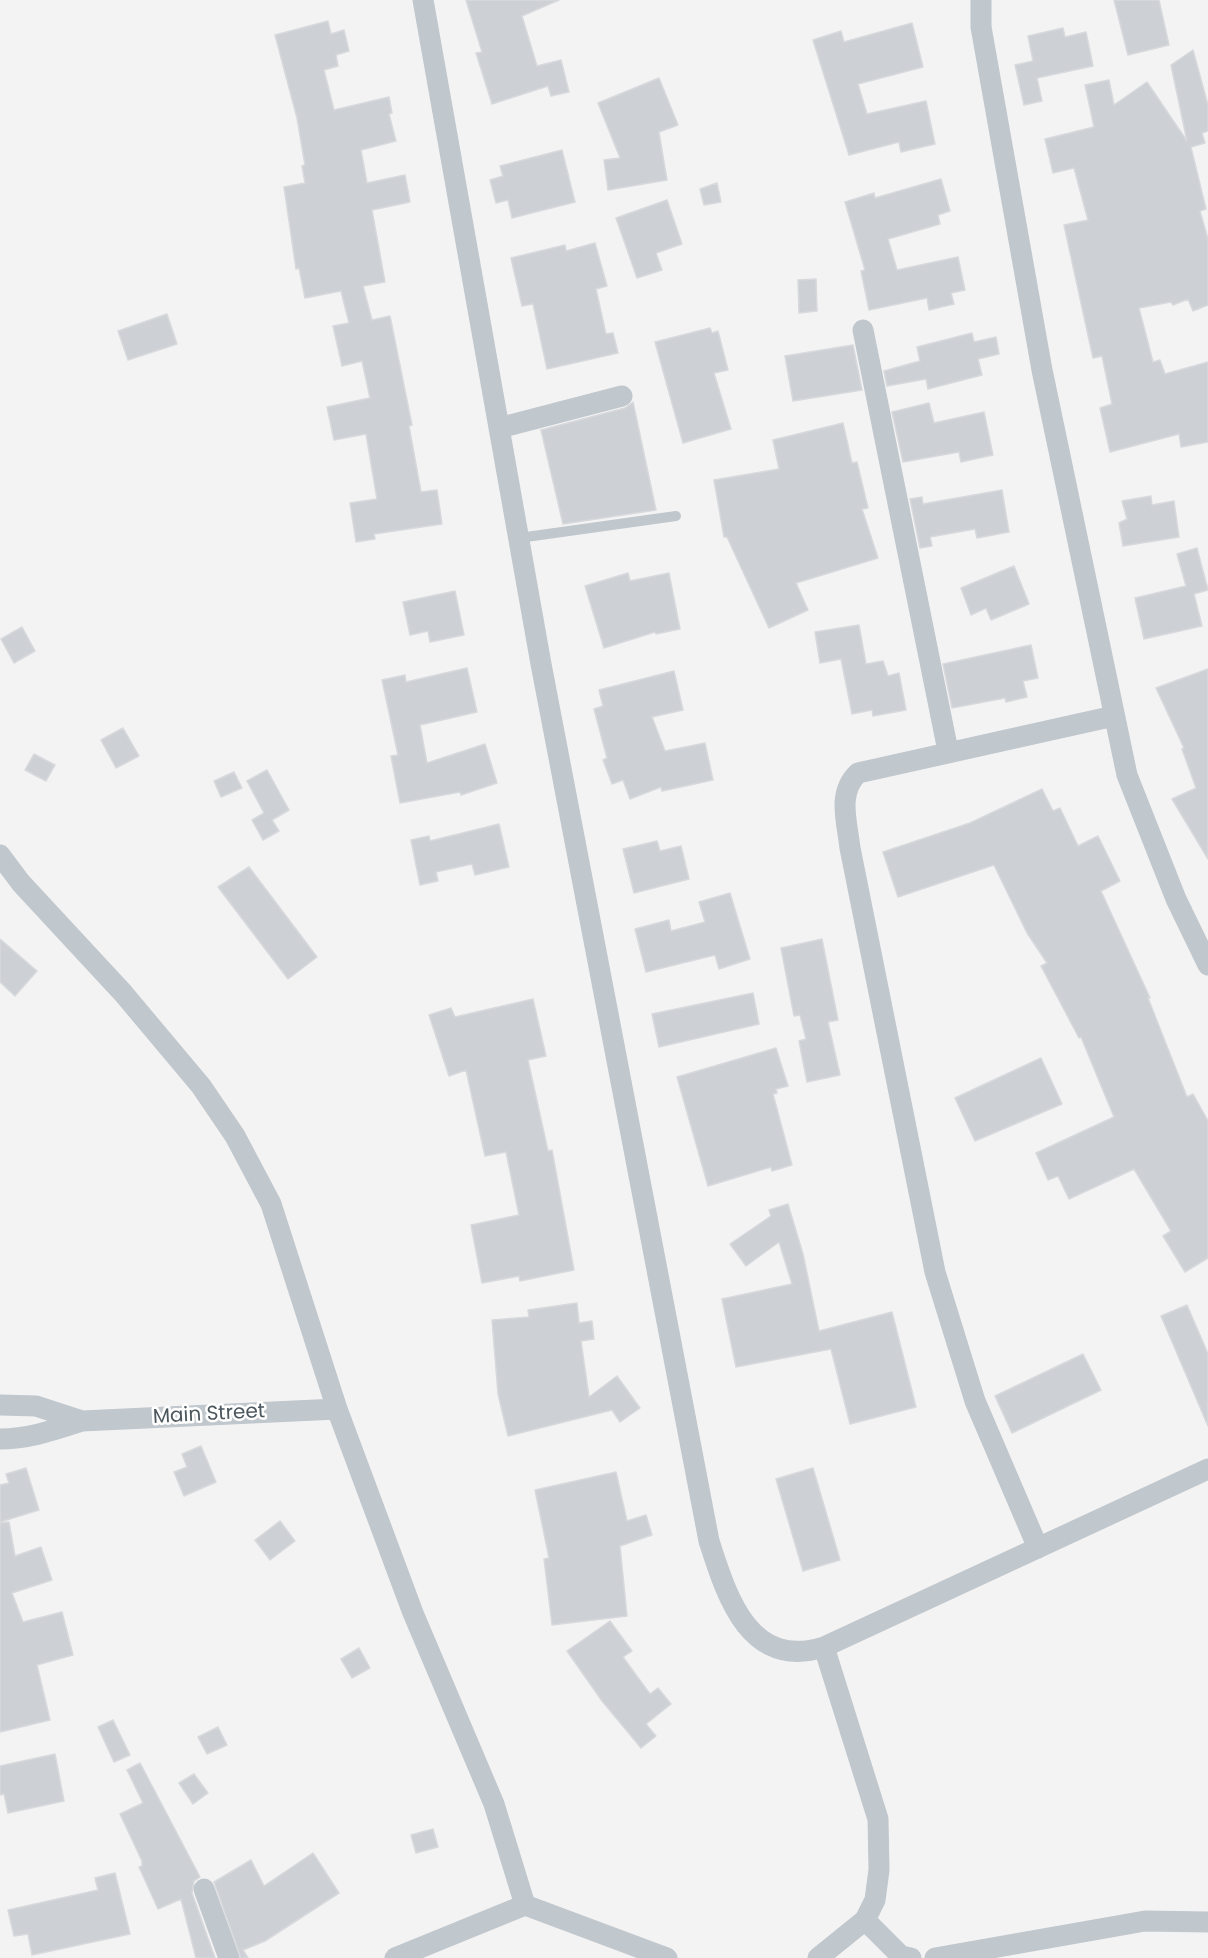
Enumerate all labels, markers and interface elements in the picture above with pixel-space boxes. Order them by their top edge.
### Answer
street label: Main Street [152,1400,266,1430]

